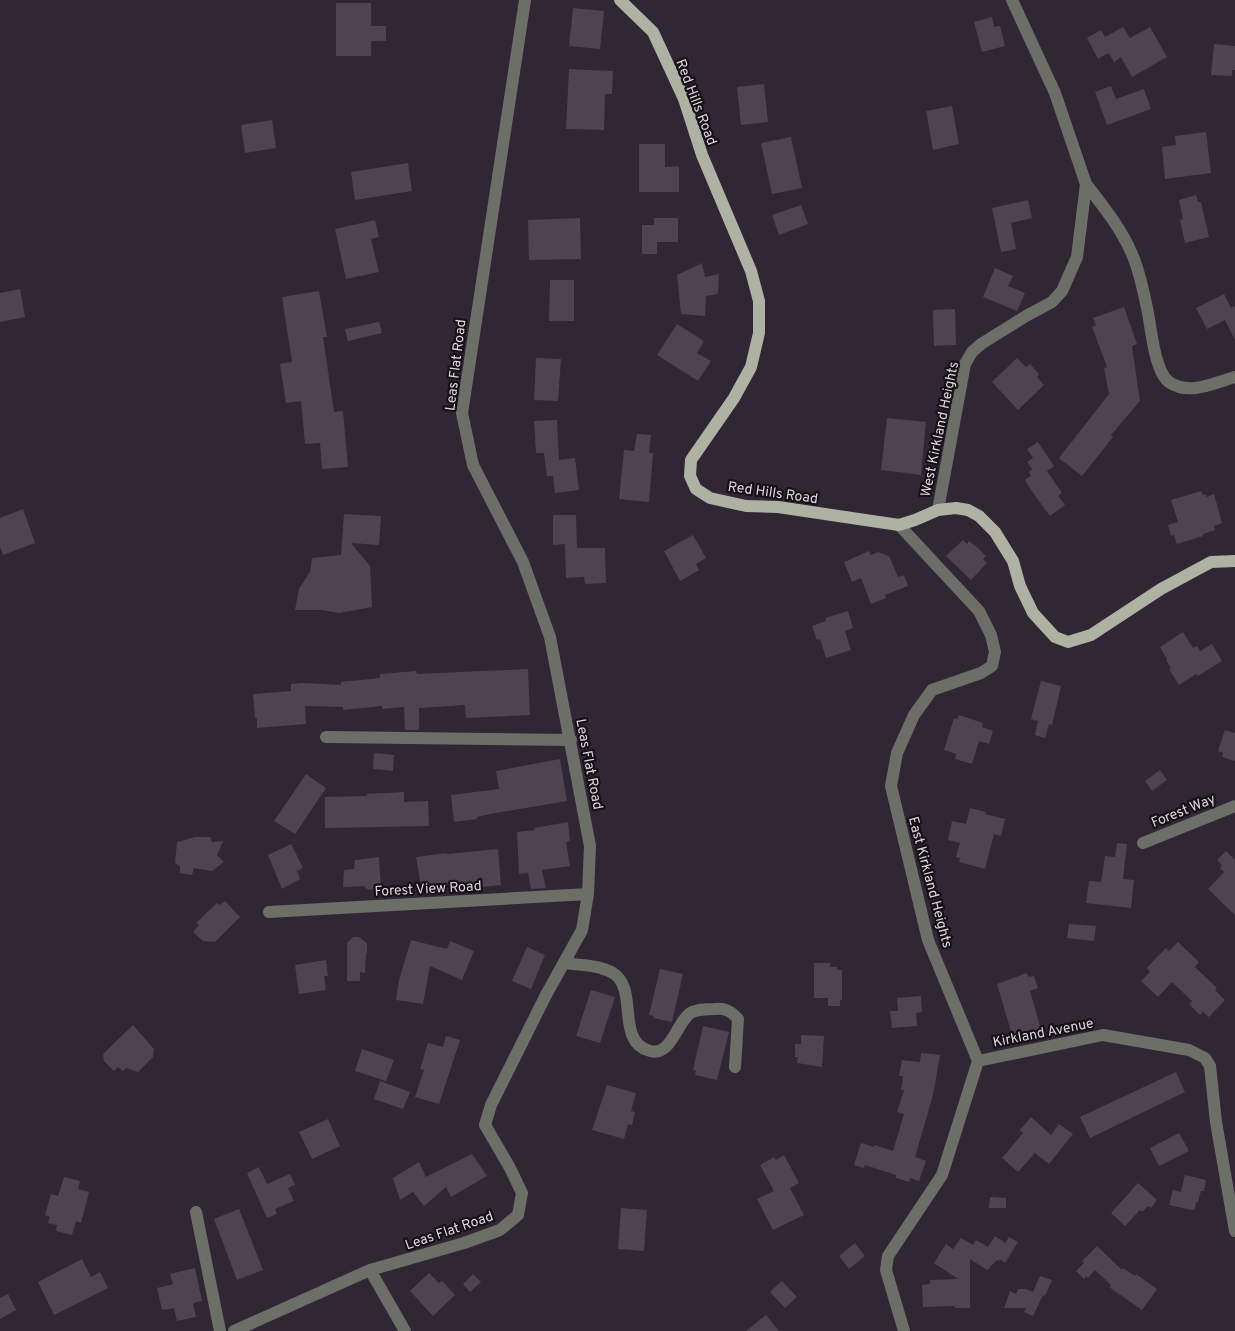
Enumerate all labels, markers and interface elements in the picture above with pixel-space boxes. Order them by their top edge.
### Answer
street label: Red Hills Road [671,57,720,148]
street label: Leas Flat Road [442,318,471,412]
street label: West Kirkland Heights [918,360,963,499]
street label: Red Hills Road [727,479,819,508]
street label: Leas Flat Road [571,717,606,811]
street label: Forest Way [1149,791,1218,832]
street label: East Kirkland Heights [904,815,955,950]
street label: Forest View Road [374,878,482,901]
street label: Kirkland Avenue [991,1015,1095,1052]
street label: Leas Flat Road [403,1208,496,1254]

